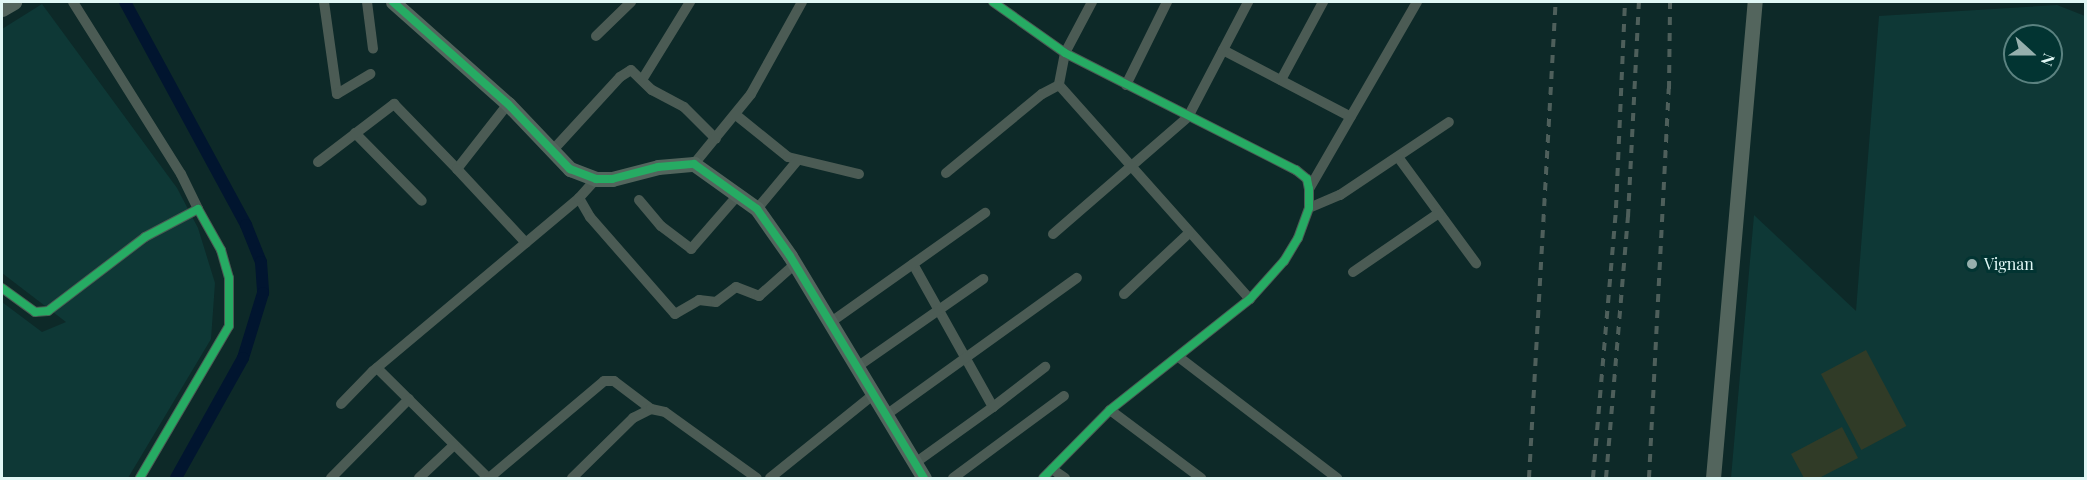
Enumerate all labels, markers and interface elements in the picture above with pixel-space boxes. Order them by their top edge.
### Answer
north arrow [2003,24,2063,84]
text: N [2037,51,2060,69]
place label: Vignan [1984,254,2034,274]
marker: Vignan [1965,257,1979,271]

